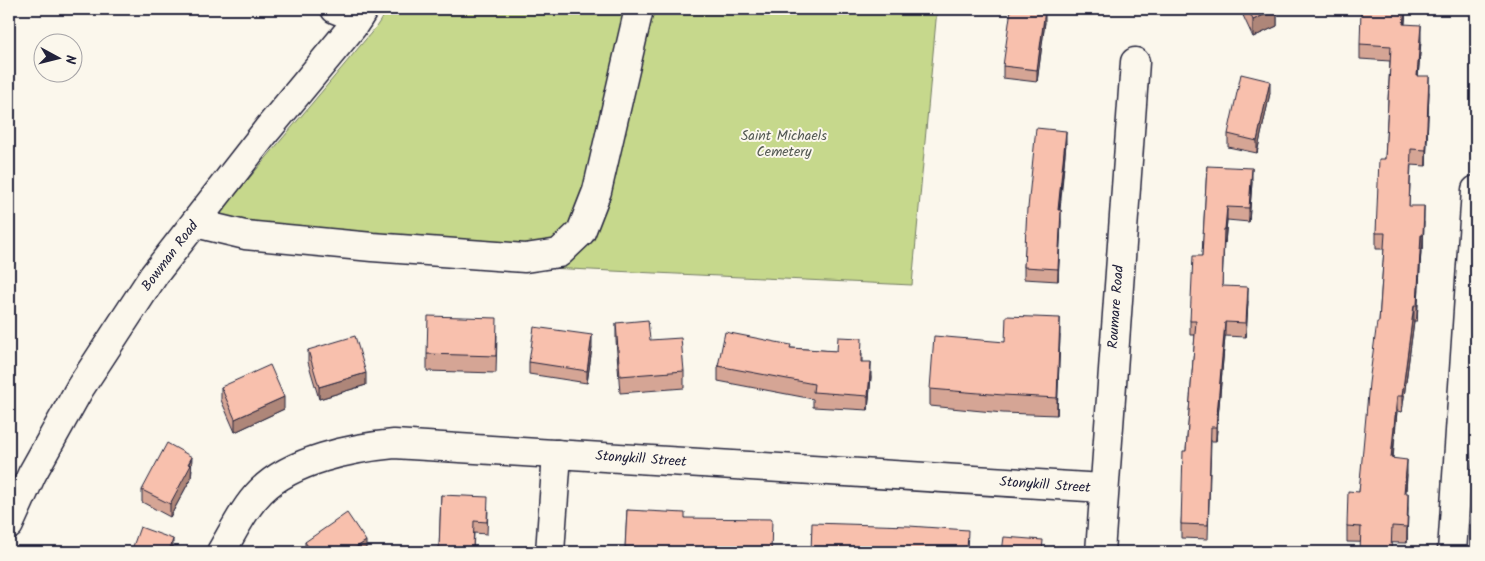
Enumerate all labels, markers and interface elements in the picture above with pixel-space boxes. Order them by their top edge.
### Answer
north arrow [32,32,82,82]
text: N [58,54,81,65]
park label: Saint Michaels Cemetery [741,125,827,163]
street label: Bowman Road [136,215,205,296]
street label: Roumare Road [1102,264,1130,349]
street label: Stonykill Street [595,445,688,473]
street label: Stonykill Street [999,471,1092,499]

